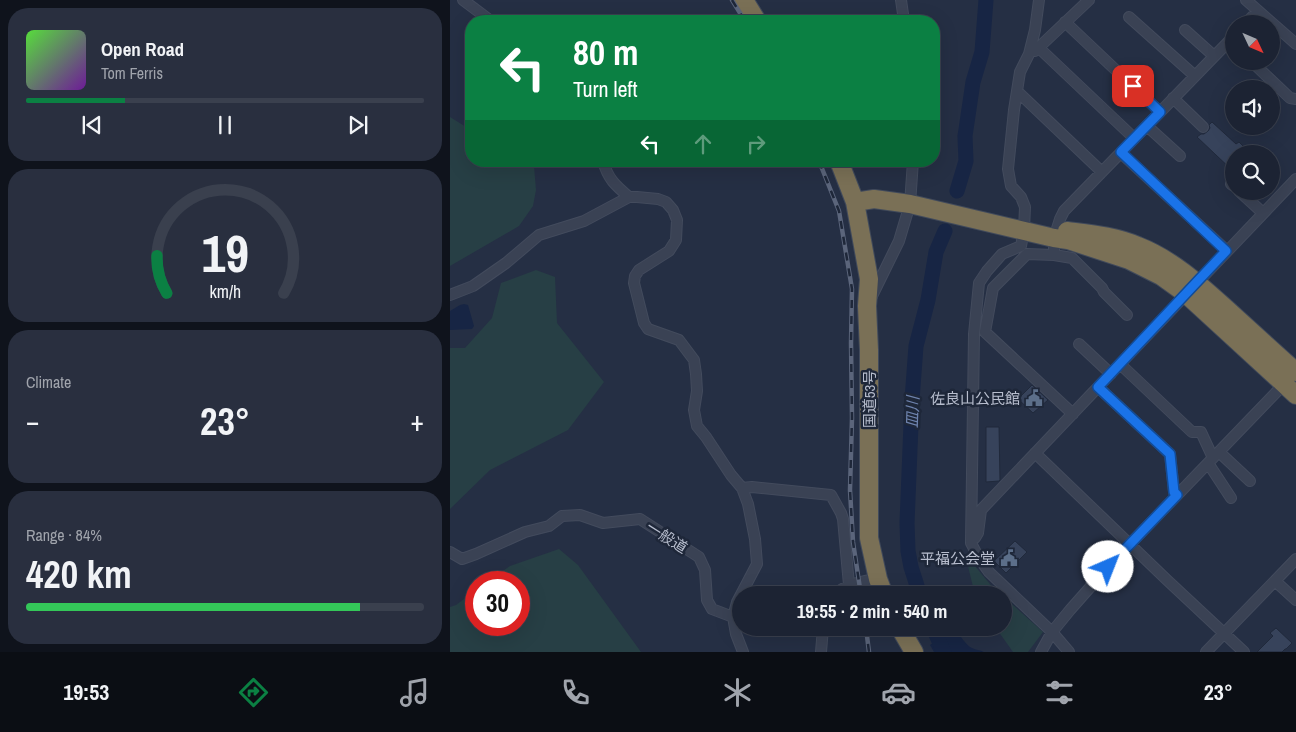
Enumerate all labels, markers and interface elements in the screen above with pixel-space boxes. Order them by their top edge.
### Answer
north arrow [1225,15,1280,70]
map controls [1225,15,1280,200]
text: 80 m [573,29,638,76]
icon: left [490,35,555,100]
text: Open Road [101,36,184,62]
text: Tom Ferris [101,62,163,84]
pin [1112,65,1154,107]
icon: arrive [1119,72,1147,100]
text: Turn left [573,74,638,104]
button: sound [1225,80,1280,135]
icon: previous [78,111,106,139]
icon: pause [211,111,239,139]
icon: next [344,111,372,139]
icon: left [636,130,664,158]
icon: ahead [689,130,717,158]
icon: right [742,130,770,158]
button: search [1225,145,1280,200]
text: 19 [201,218,249,288]
text: km/h [209,280,241,304]
street label: 国道53号 [859,370,880,428]
text: Climate [26,371,71,393]
place label: 佐良山公民館 [930,388,1020,409]
public building icon: 佐良山公民館 [1024,388,1044,408]
water label: 皿川 [900,394,924,428]
text: 23° [200,396,250,447]
text: − [26,402,39,440]
text: + [411,402,424,440]
street label: 一般道 [642,516,692,558]
text: Range · 84% [26,524,102,546]
position arrow [1081,540,1133,592]
place label: 平福公会堂 [920,548,995,569]
public building icon: 平福公会堂 [999,548,1019,568]
text: 420 km [26,549,132,600]
speed limit sign: 30 [465,571,530,636]
text: 19:55 · 2 min · 540 m [797,598,947,624]
icon: directions [236,675,271,710]
icon: music [397,675,432,710]
icon: phone [558,675,593,710]
icon: climate [720,675,755,710]
icon: car [881,675,916,710]
icon: filters [1042,675,1077,710]
text: 19:53 [63,677,109,707]
text: 23° [1204,677,1233,707]

